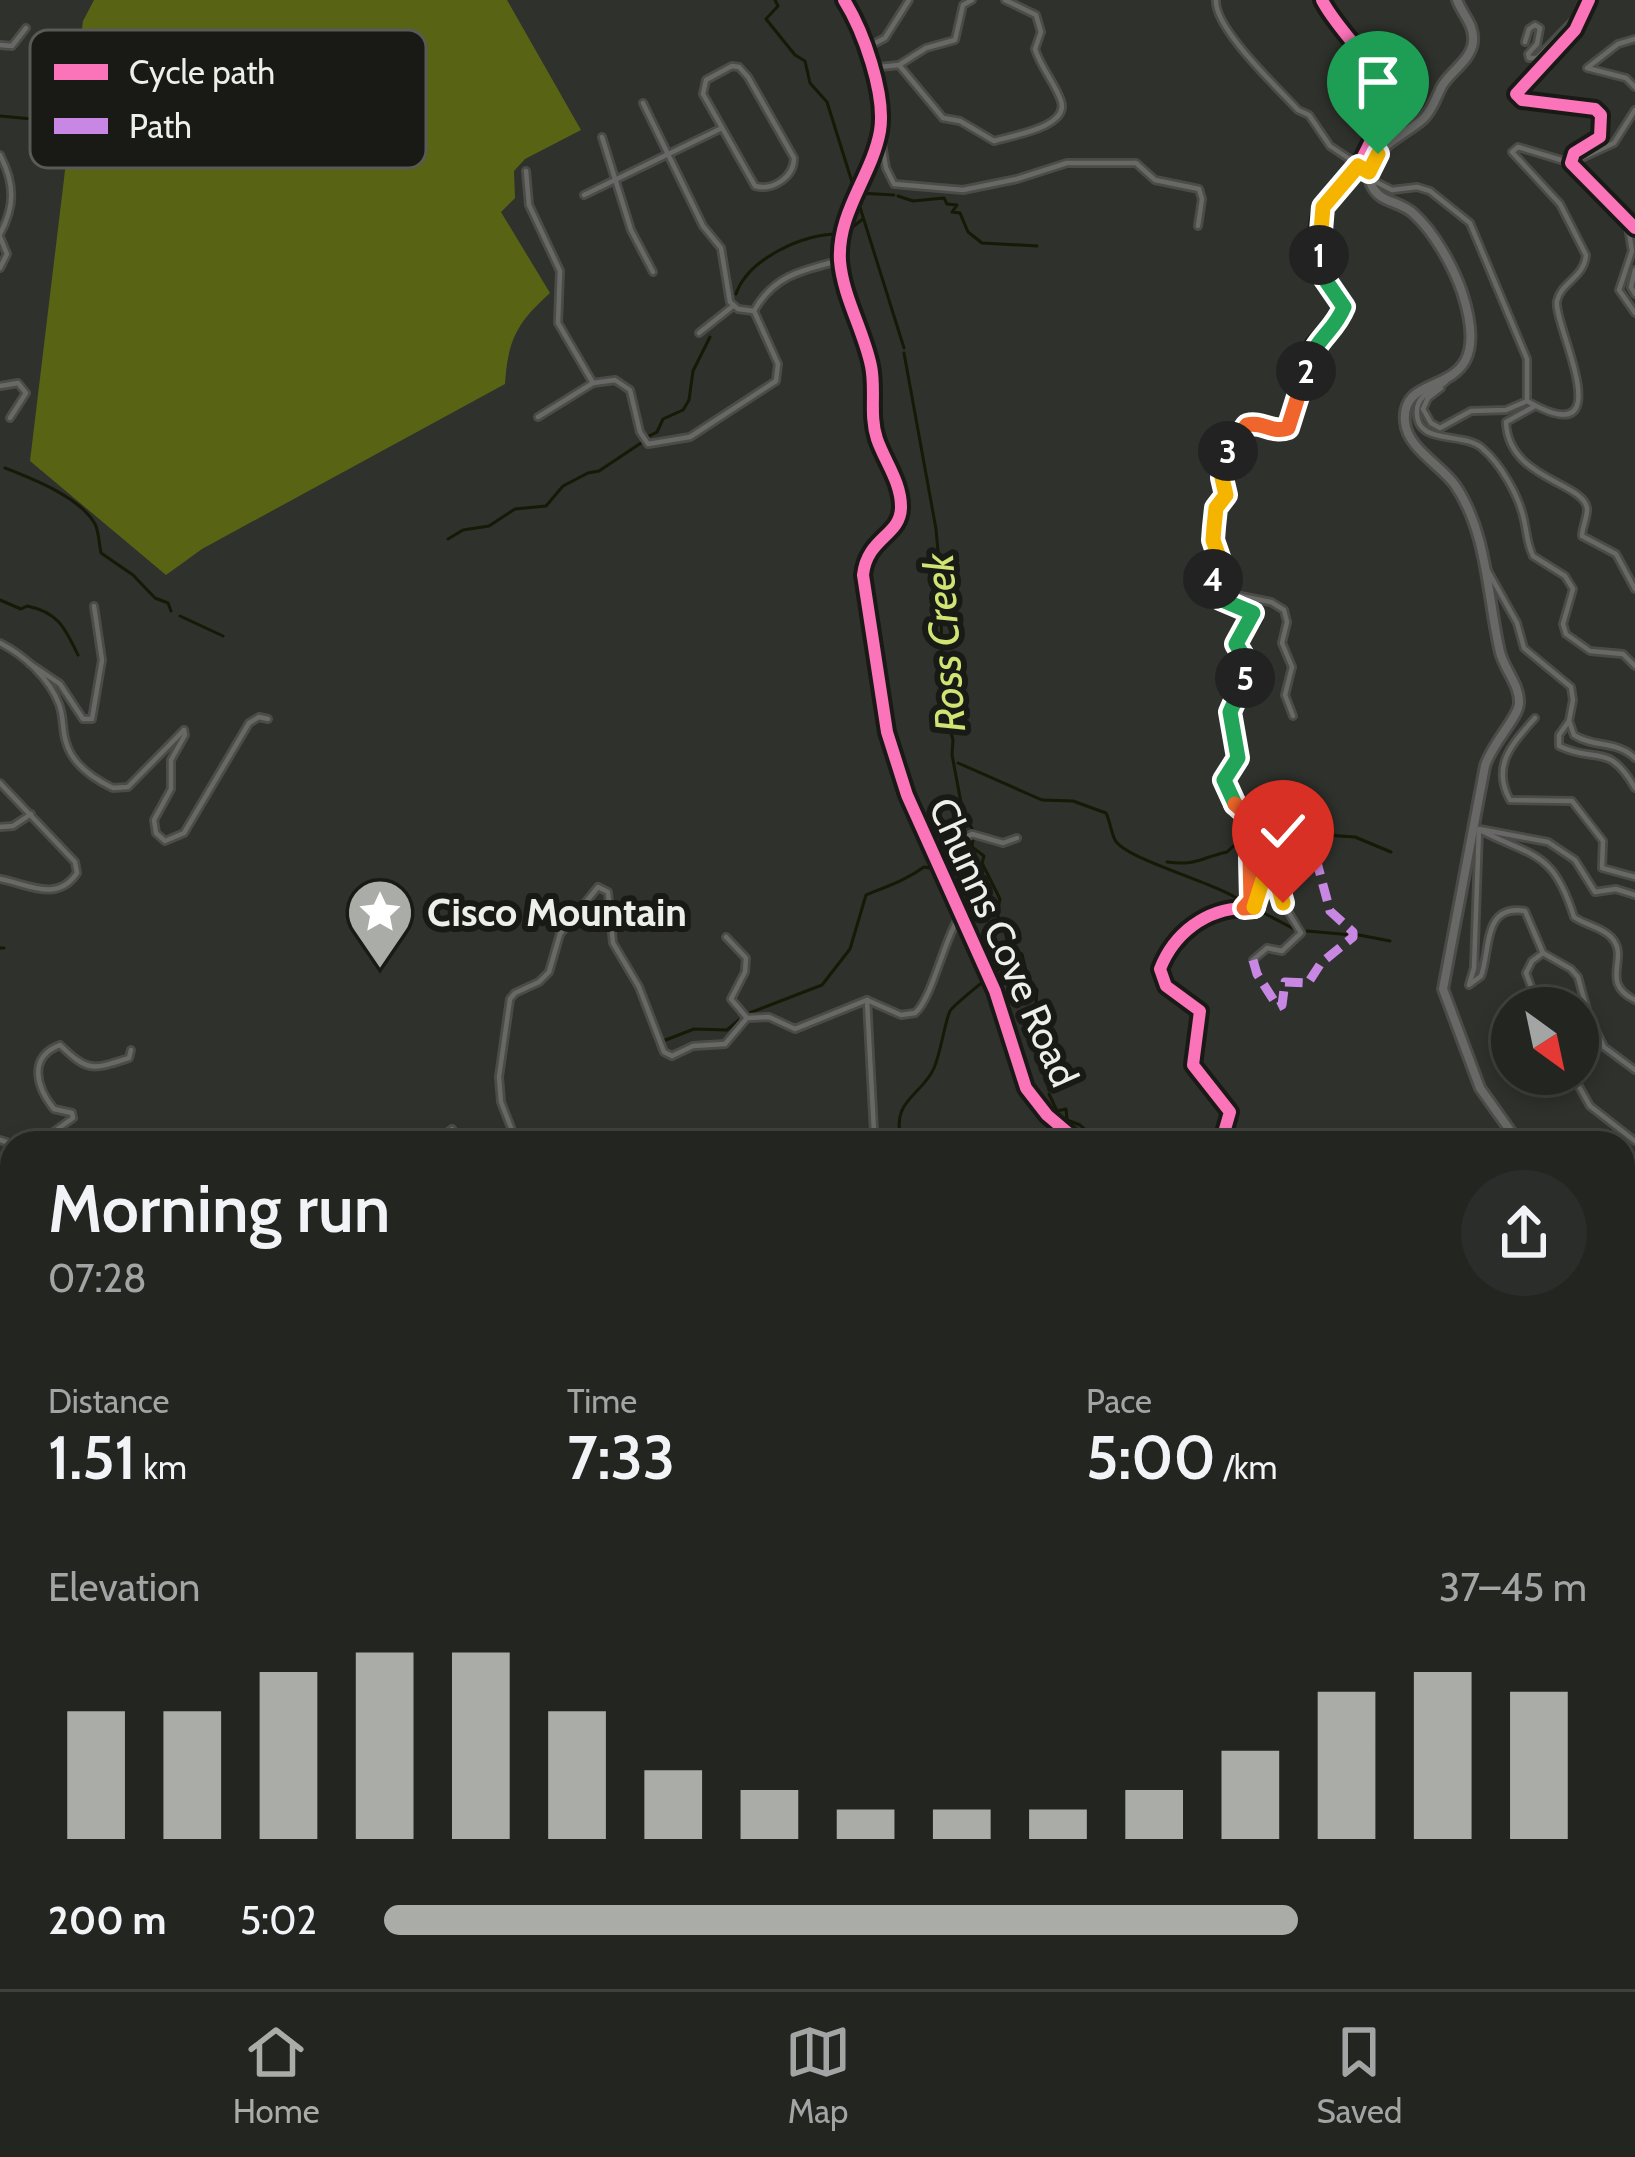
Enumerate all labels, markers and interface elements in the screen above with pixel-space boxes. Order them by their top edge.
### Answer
legend [30,30,426,168]
pin [1327,31,1429,154]
icon: arrive [1345,49,1411,115]
text: Cycle path [129,52,275,92]
text: Path [129,106,192,146]
pin: 1 [1289,225,1349,285]
text: 1 [1313,235,1325,275]
pin: 2 [1276,341,1336,401]
text: 2 [1297,351,1315,391]
pin: 3 [1198,421,1258,481]
text: 3 [1219,431,1237,471]
pin: 4 [1183,549,1243,609]
water label: Ross Creek [912,551,976,734]
text: 4 [1203,559,1223,599]
pin: 5 [1215,648,1275,708]
text: 5 [1236,658,1254,698]
pin [1232,780,1334,903]
street label: Chunns Cove Road [919,790,1089,1094]
icon: check [1250,798,1316,864]
place icon: Cisco Mountain [345,877,415,971]
place label: Cisco Mountain [427,888,687,936]
north arrow [1491,987,1599,1095]
map controls [1491,987,1599,1095]
text: Morning run [48,1168,390,1249]
button: share [1461,1170,1587,1296]
text: 07:28 [48,1254,147,1302]
text: Distance [48,1381,169,1421]
text: Time [567,1381,637,1421]
text: Pace [1086,1381,1152,1421]
text: 1.51 [48,1421,136,1494]
text: 7:33 [567,1421,675,1494]
text: 5:00 [1086,1421,1216,1494]
text: km [136,1447,187,1487]
text: /km [1216,1447,1278,1487]
text: Elevation [48,1563,200,1611]
text: 37–45 m [1439,1563,1587,1611]
text: 200 m [48,1896,166,1944]
text: 5:02 [240,1896,317,1944]
tab: Home [233,2019,320,2131]
tab: Map [785,2019,851,2131]
tab: Saved [1317,2019,1402,2131]

